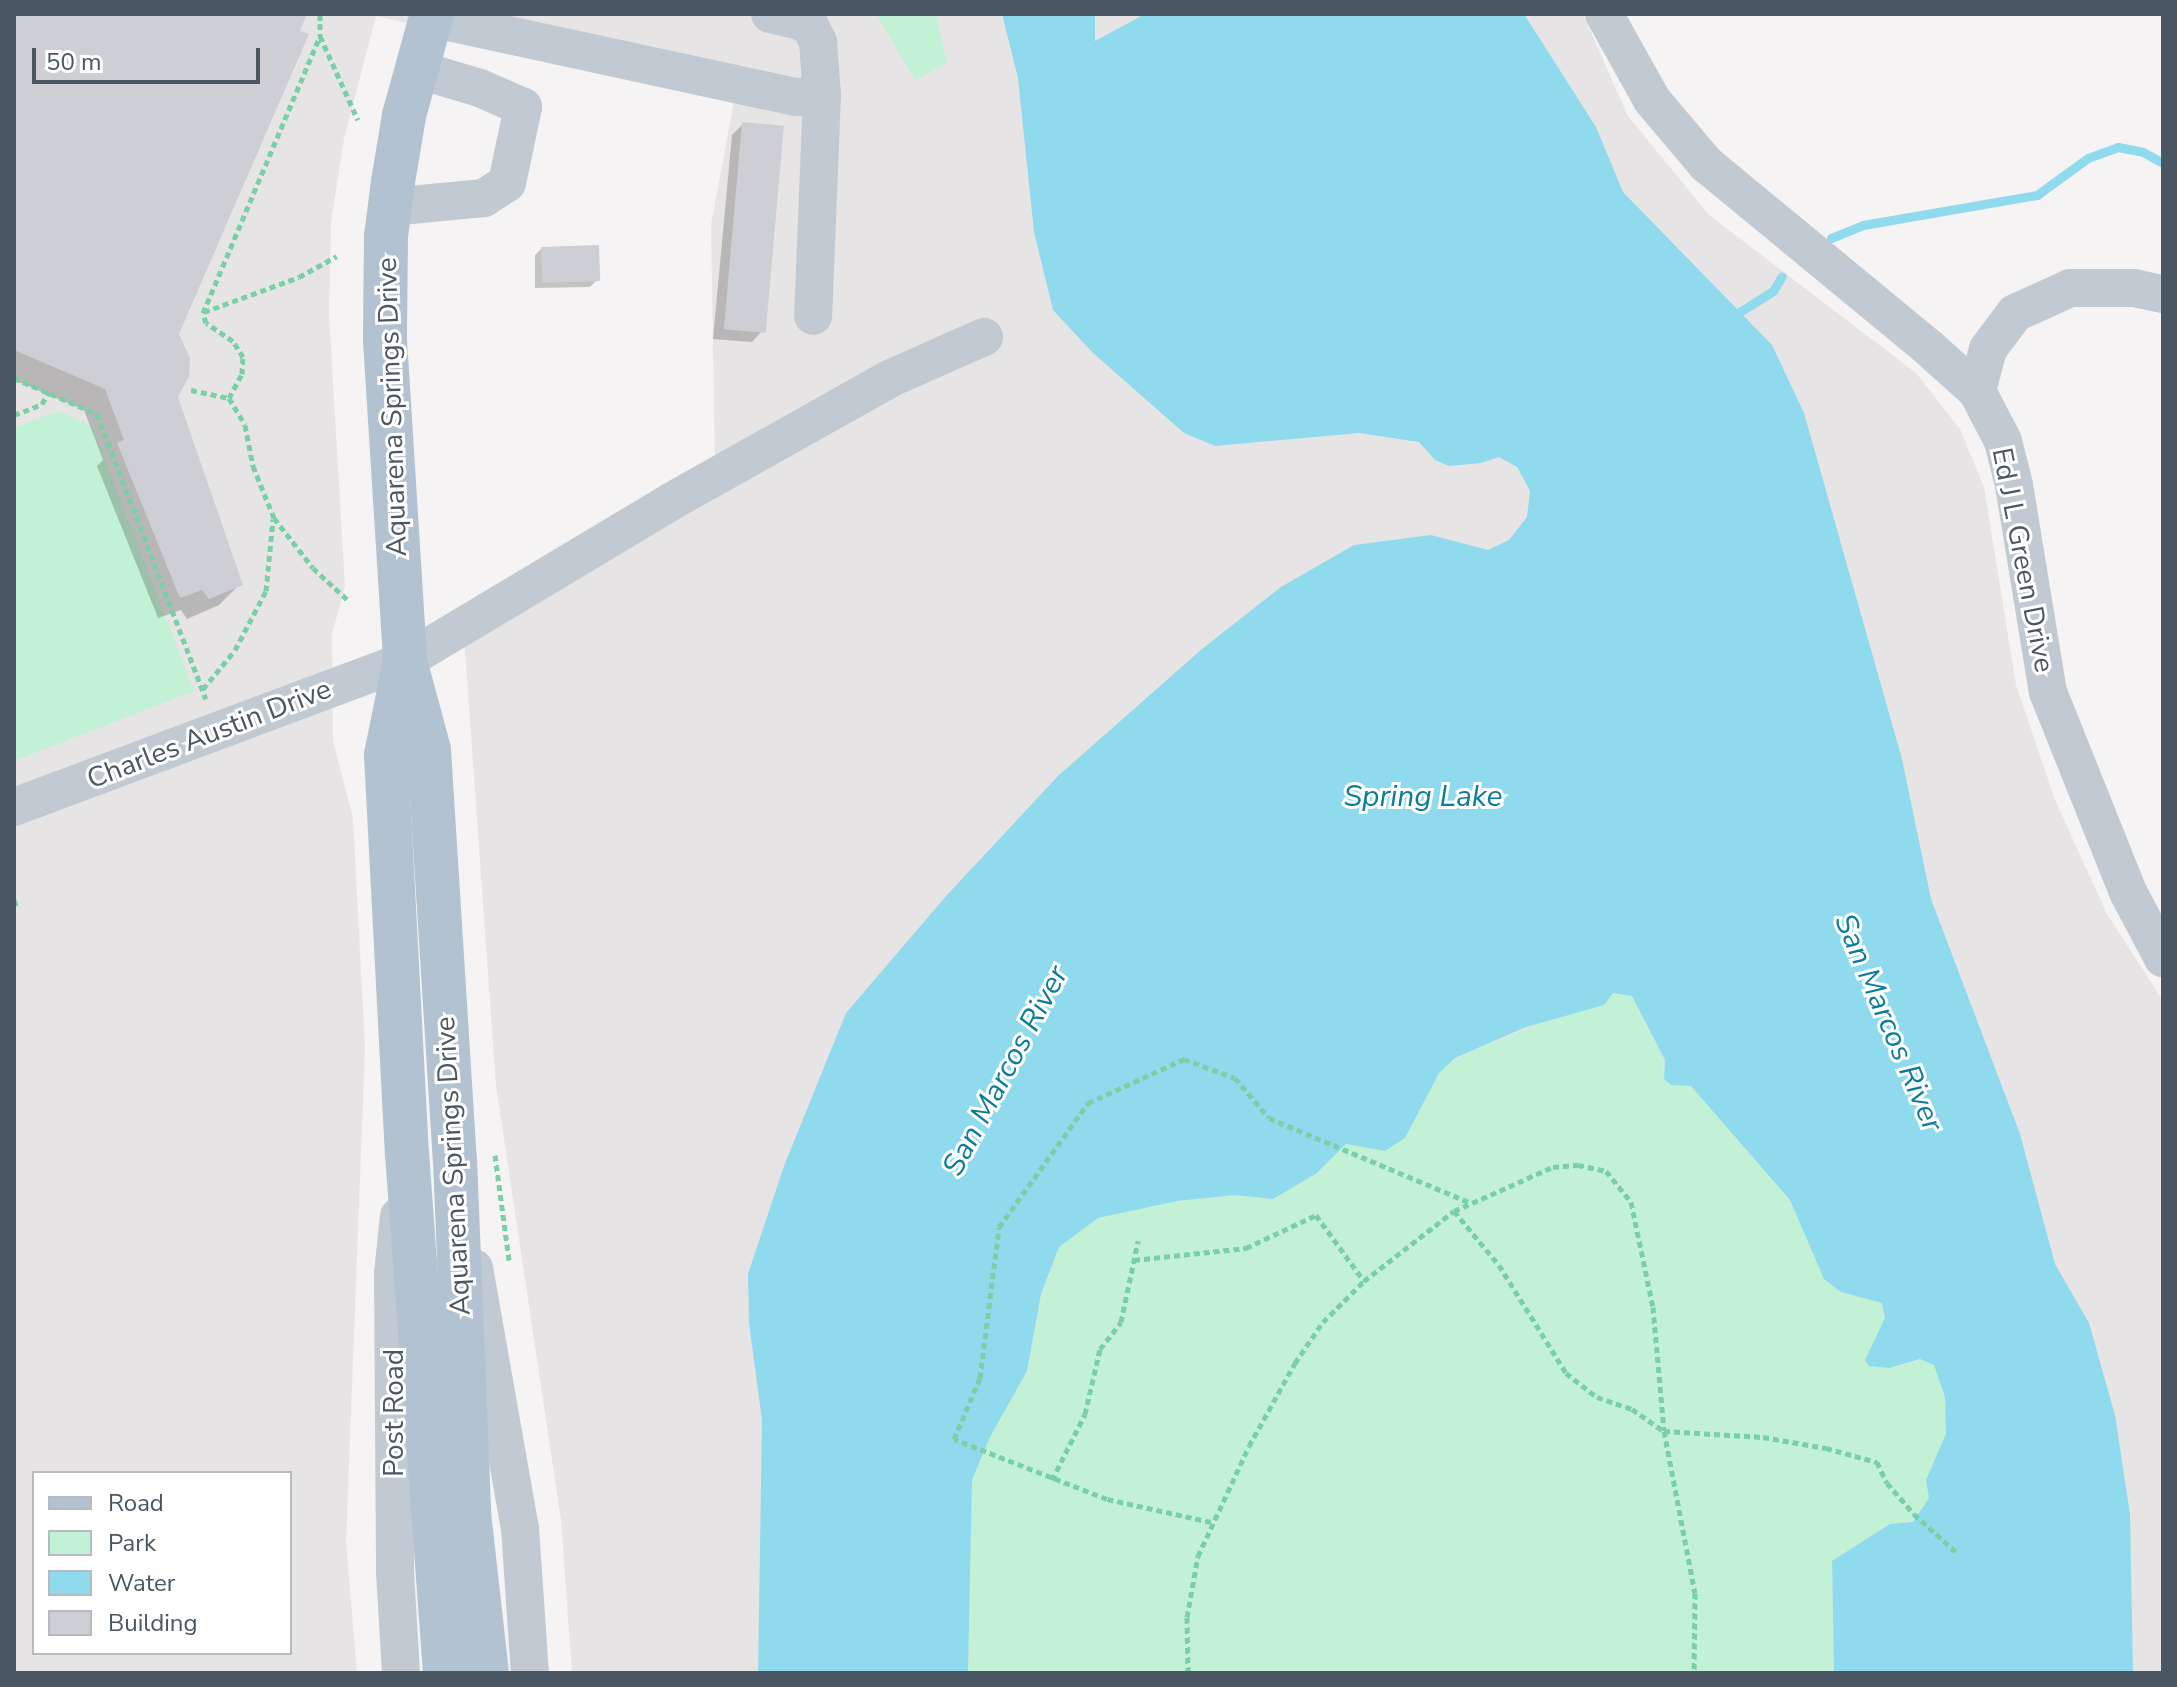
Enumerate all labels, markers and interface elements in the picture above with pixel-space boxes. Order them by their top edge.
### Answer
scale bar [36,32,264,82]
text: 50 m [46,46,102,78]
street label: Aquarena Springs Drive [370,257,414,557]
street label: Ed J L Green Drive [1985,445,2061,675]
street label: Charles Austin Drive [82,672,336,796]
water label: Spring Lake [1344,779,1502,815]
water label: San Marcos River [1826,909,1950,1137]
water label: San Marcos River [936,960,1076,1182]
street label: Aquarena Springs Drive [428,1016,478,1316]
street label: Post Road [377,1349,411,1477]
legend [32,1471,292,1655]
text: Road [108,1487,164,1519]
text: Park [108,1527,156,1559]
text: Water [108,1567,175,1599]
text: Building [108,1607,198,1639]

